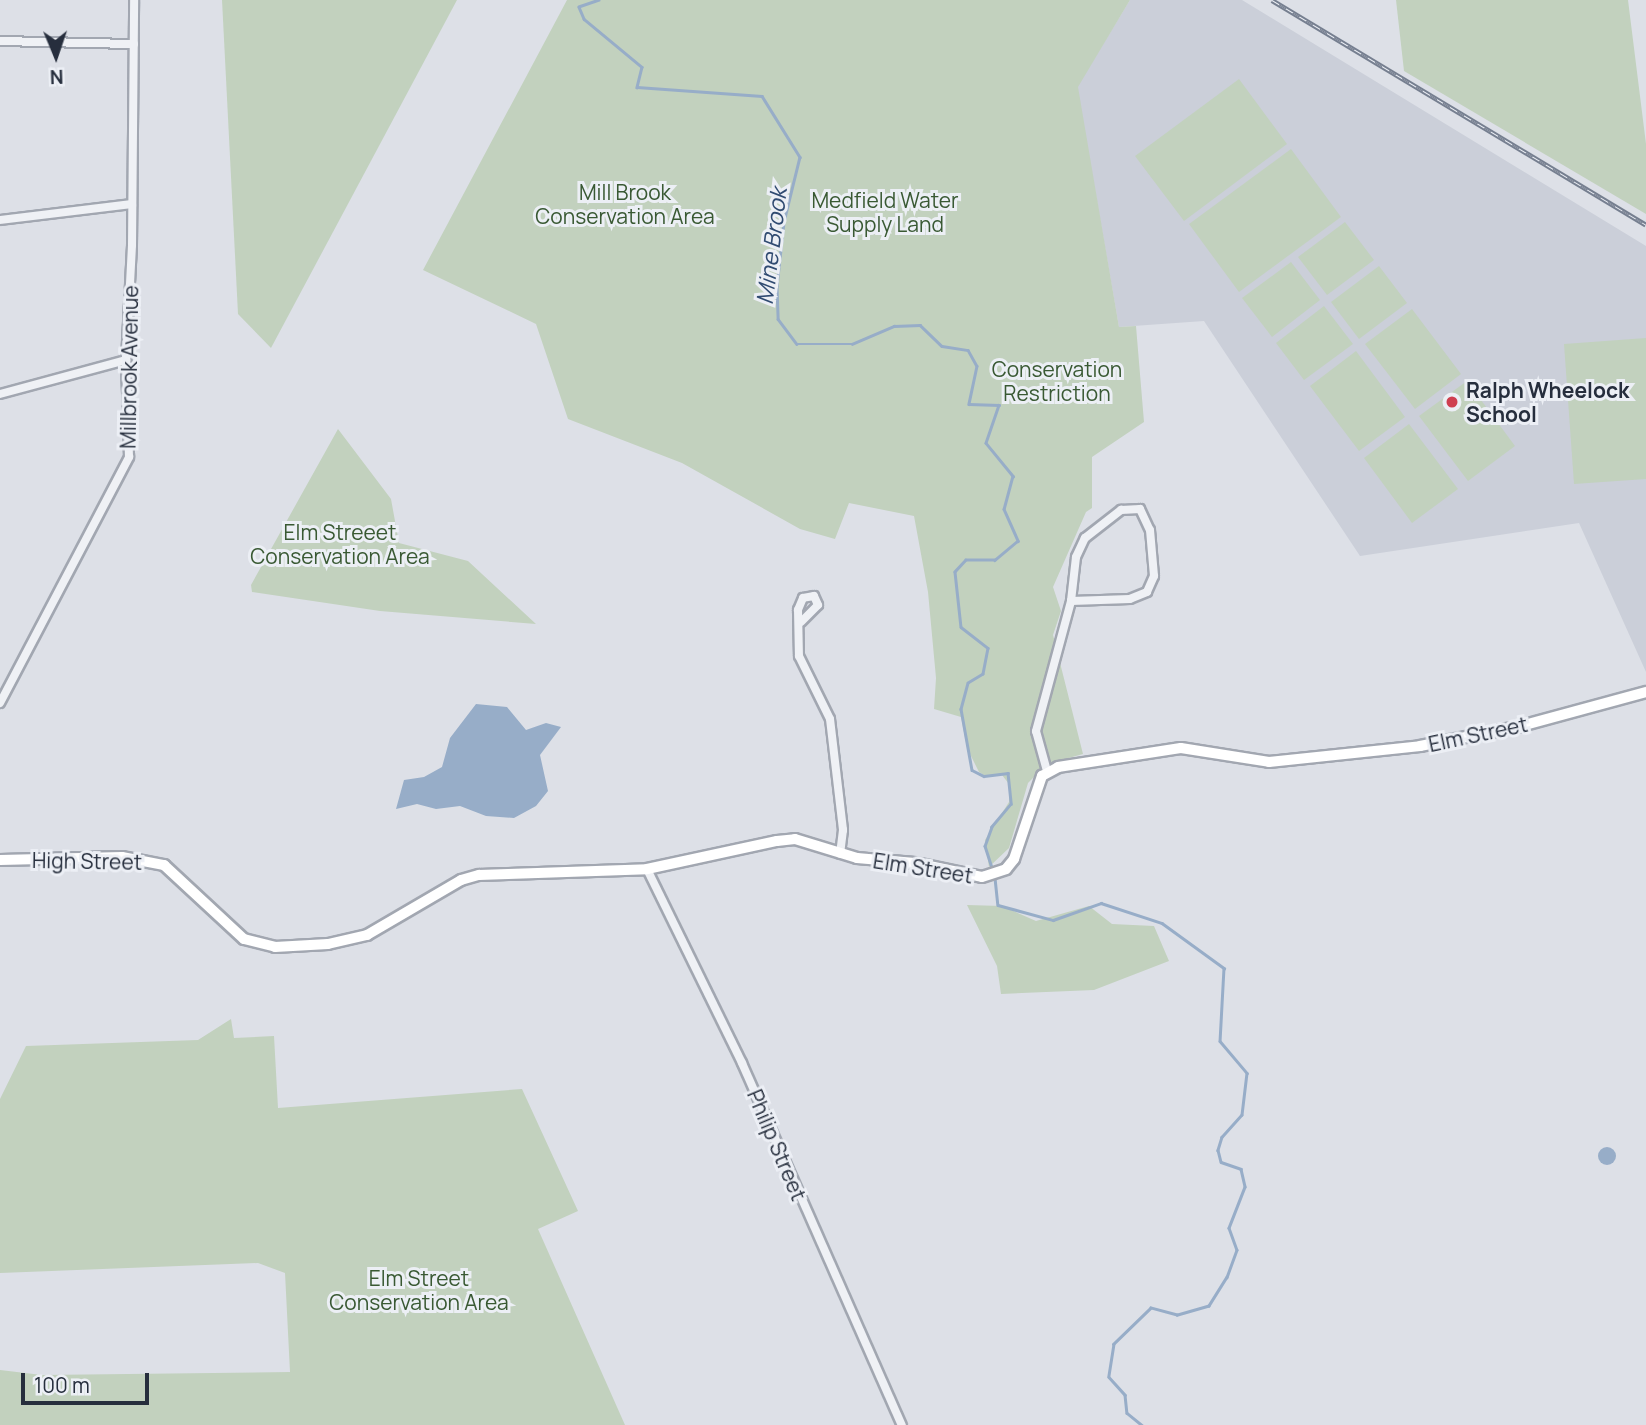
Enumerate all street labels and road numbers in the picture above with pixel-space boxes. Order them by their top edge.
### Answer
street label: Millbrook Avenue [115,285,143,449]
street label: Elm Street [1426,711,1530,757]
street label: High Street [32,847,142,875]
street label: Elm Street [871,848,975,888]
street label: Philip Street [742,1086,812,1204]

